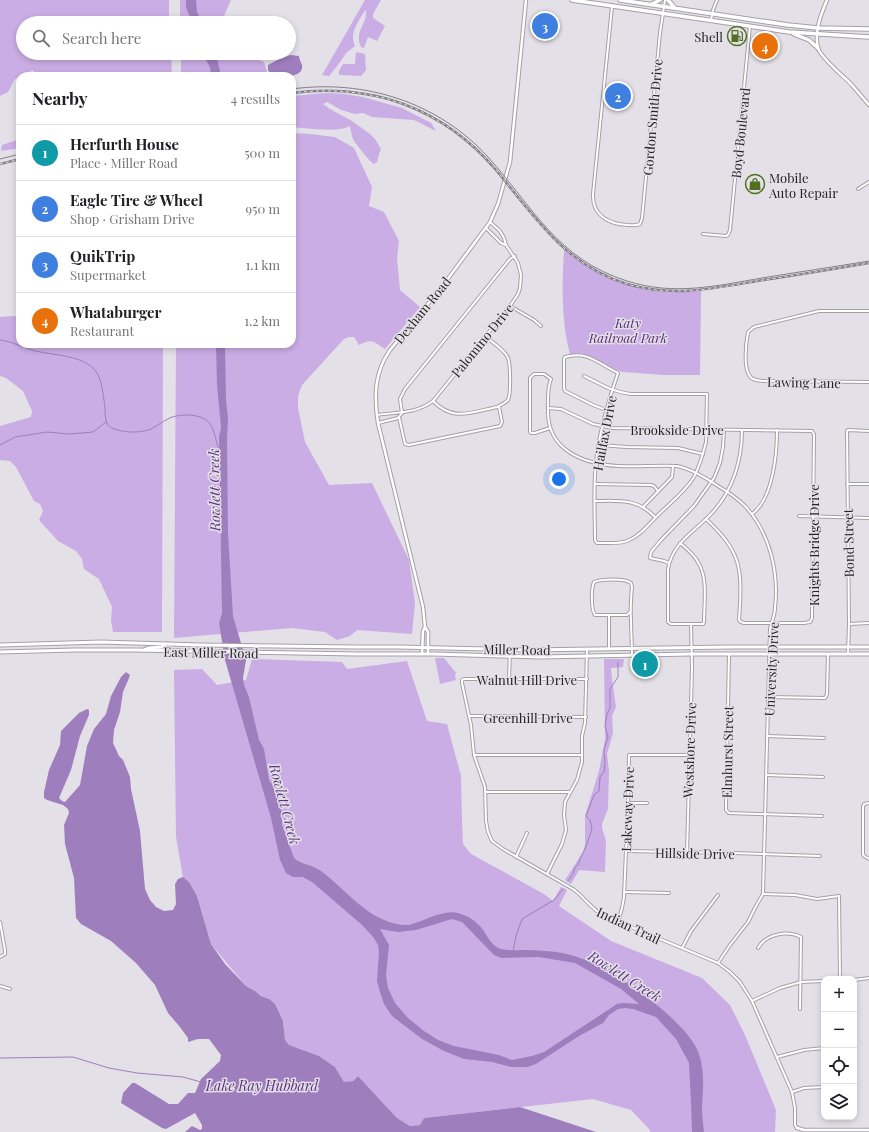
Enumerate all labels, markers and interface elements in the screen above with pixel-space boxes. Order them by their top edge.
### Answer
pin: 3 [532,11,558,41]
search box [16,16,296,60]
fuel station icon: Shell [726,25,748,47]
icon: search [30,27,52,49]
text: Search here [62,28,141,48]
place label: Shell [694,28,723,45]
pin: 4 [752,31,778,61]
street label: Gordon Smith Drive [638,58,666,176]
pin: 2 [605,81,631,111]
street label: Boyd Boulevard [727,86,753,179]
text: Nearby [32,87,87,109]
text: 4 results [231,90,280,107]
text: Herfurth House [70,134,179,154]
text: 1 [43,144,47,161]
text: 500 m [244,144,280,161]
text: Place · Miller Road [70,154,178,171]
place label: Mobile Auto Repair [768,169,838,201]
shop icon: Mobile Auto Repair [744,173,766,195]
text: Eagle Tire & Wheel [70,190,203,210]
text: 2 [42,200,48,217]
text: 950 m [245,200,280,217]
text: Shop · Grisham Drive [70,210,195,227]
text: QuikTrip [70,246,135,266]
text: 3 [42,256,48,273]
text: 1.1 km [246,256,280,273]
text: Supermarket [70,266,146,283]
street label: Dexham Road [390,273,454,347]
street label: Palomino Drive [447,299,517,380]
text: Whataburger [70,302,162,322]
text: 4 [42,312,48,329]
text: 1.2 km [244,312,280,329]
park label: Katy Railroad Park [588,314,668,346]
text: Restaurant [70,322,134,339]
street label: Lawing Lane [767,373,842,391]
street label: Hailfax Drive [588,394,620,472]
street label: Brookside Drive [630,421,724,438]
water label: Rowlett Creek [204,448,224,533]
your location [549,469,569,489]
street label: Knights Bridge Drive [805,484,822,606]
street label: Bond Street [839,508,857,577]
street label: University Drive [760,621,782,717]
street label: Miller Road [483,640,551,658]
street label: East Miller Road [163,643,259,661]
pin: 1 [632,649,658,679]
street label: Walnut Hill Drive [476,671,578,688]
street label: Westshore Drive [679,702,699,799]
street label: Elmhurst Street [718,705,736,798]
street label: Greenhill Drive [483,709,573,726]
water label: Rowlett Creek [265,761,305,846]
street label: Lakeway Drive [617,766,637,852]
street label: Hillside Drive [655,844,736,862]
street label: Indian Trail [594,903,664,947]
water label: Rowlett Creek [584,945,665,1006]
map controls [821,976,857,1120]
button: + [821,976,857,1012]
button: − [821,1012,857,1048]
button: locate [821,1048,857,1084]
water label: Lake Ray Hubbard [205,1076,319,1095]
button: layers [821,1084,857,1120]

